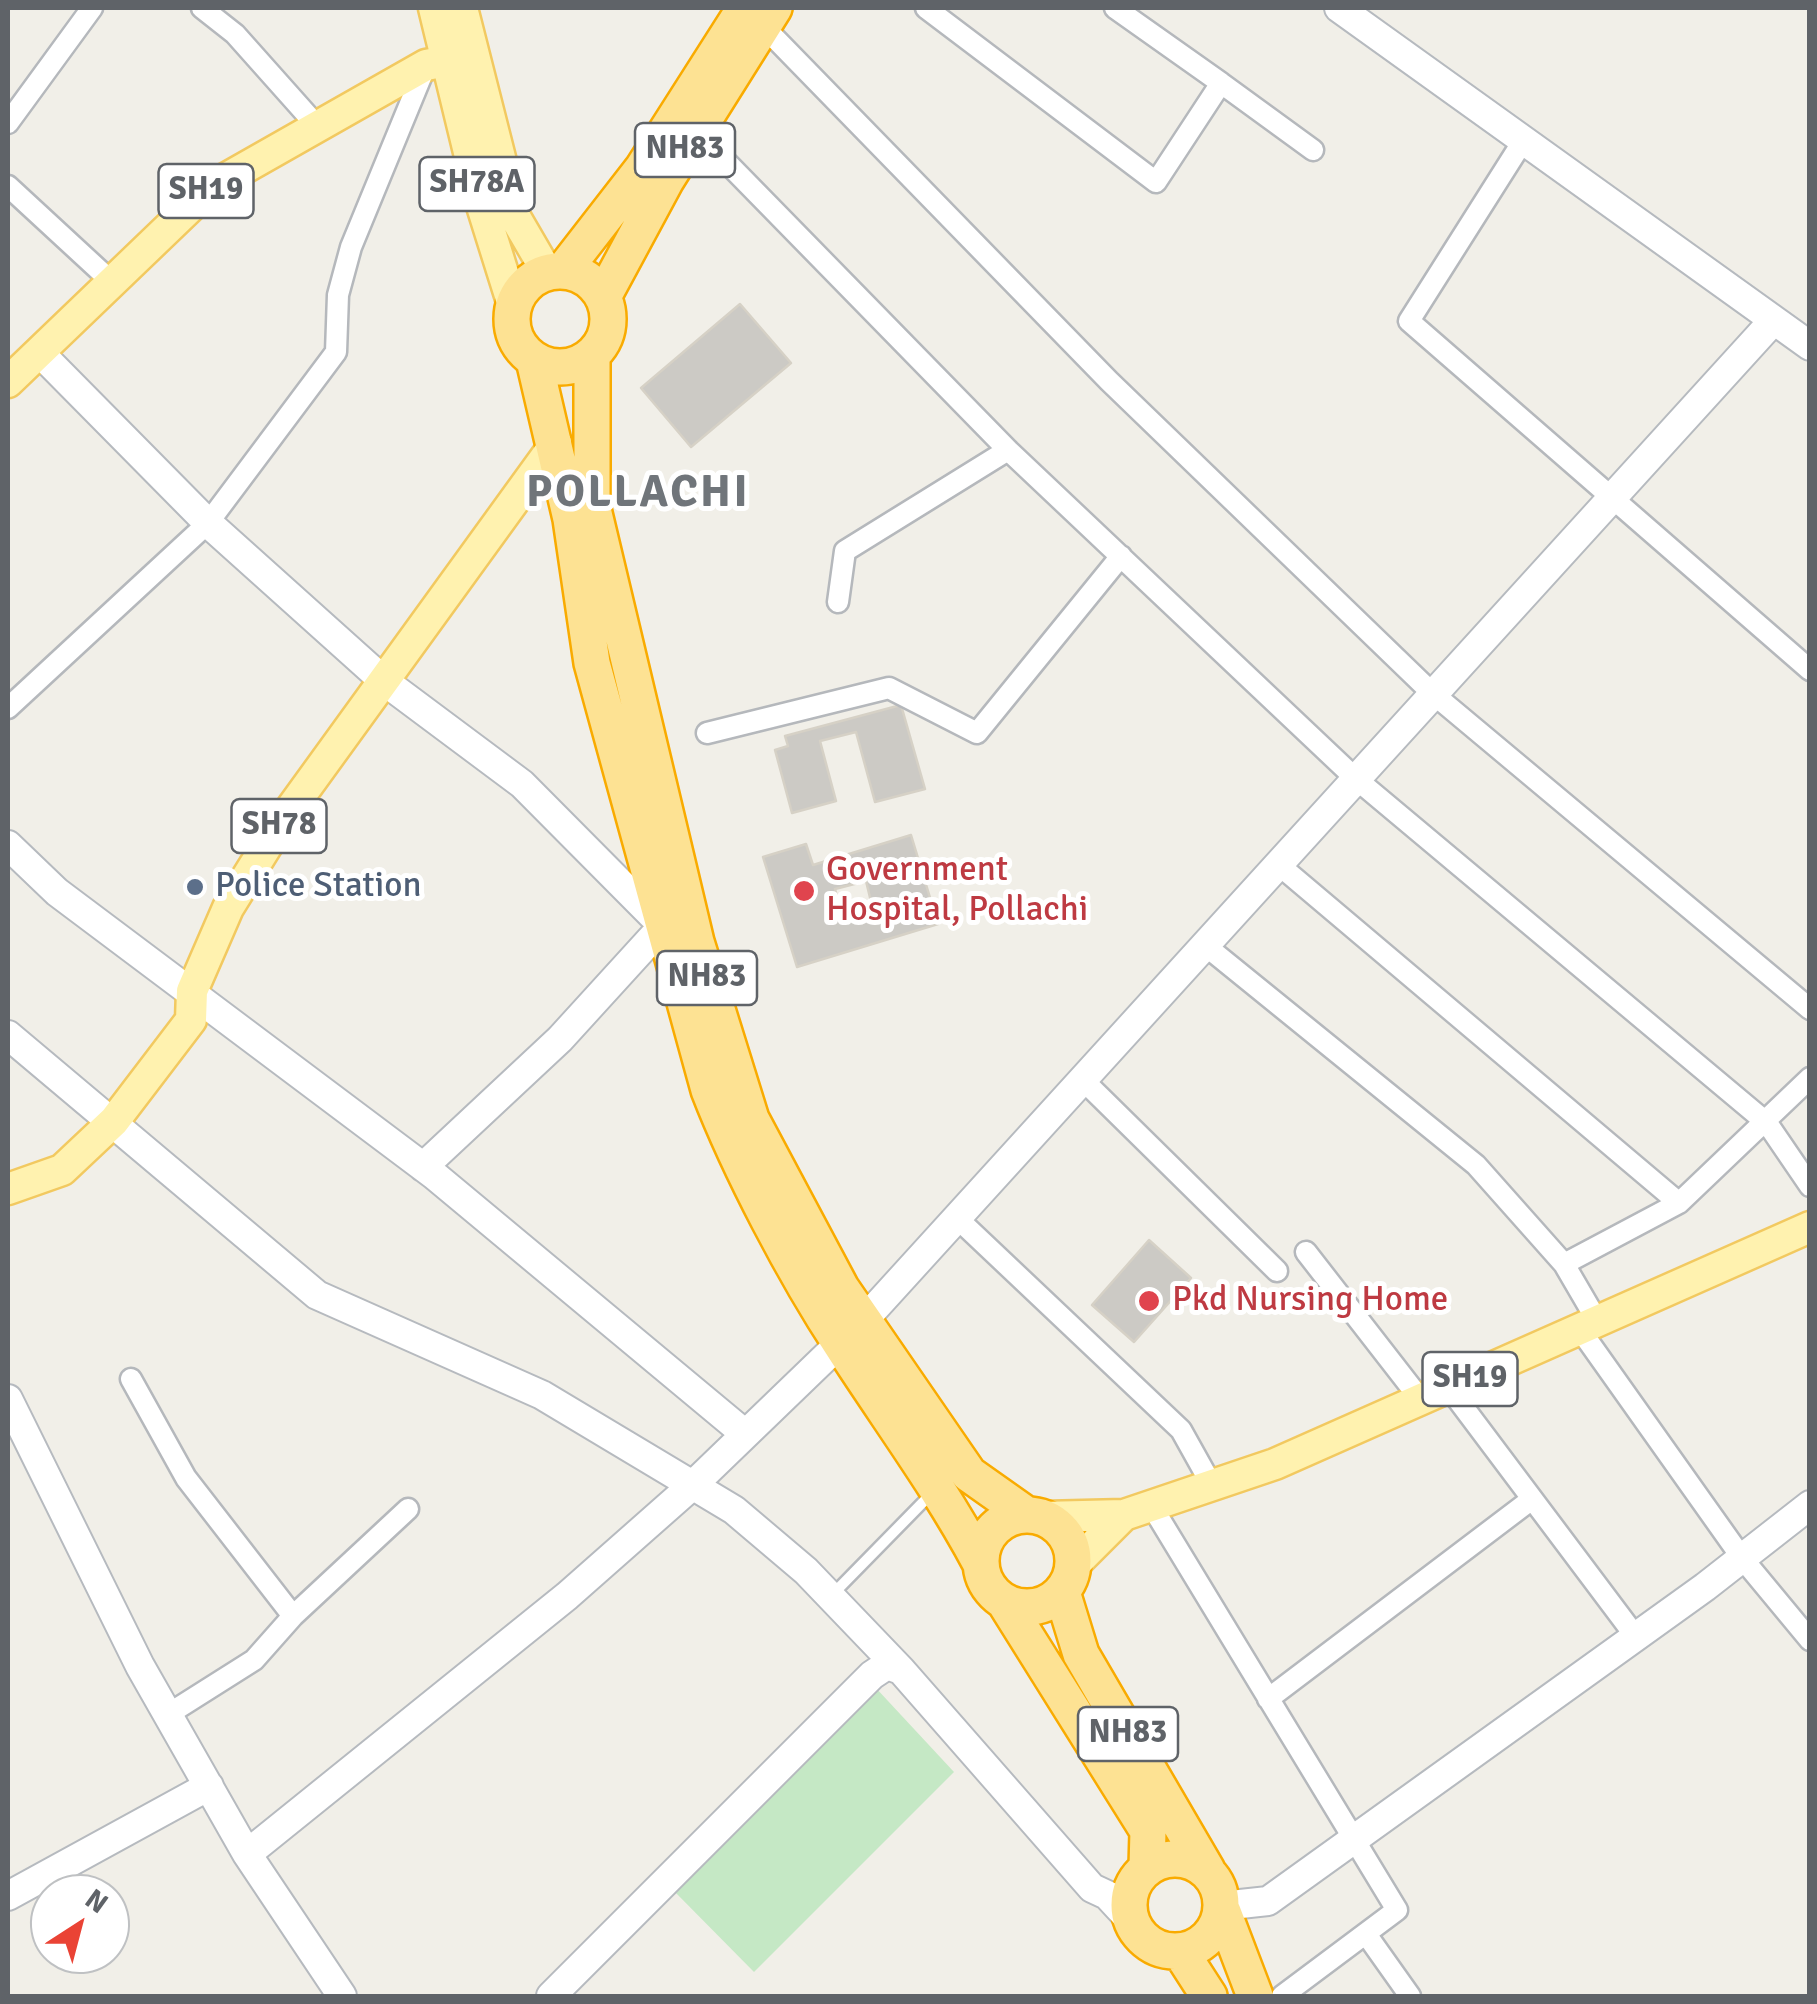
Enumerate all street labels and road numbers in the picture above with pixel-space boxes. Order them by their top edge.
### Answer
road number: NH83 [635,123,735,177]
road number: SH78A [420,157,534,211]
road number: SH19 [158,164,254,218]
road number: SH78 [232,799,326,853]
road number: NH83 [657,951,757,1005]
road number: SH19 [1422,1352,1518,1406]
road number: NH83 [1078,1707,1178,1761]

